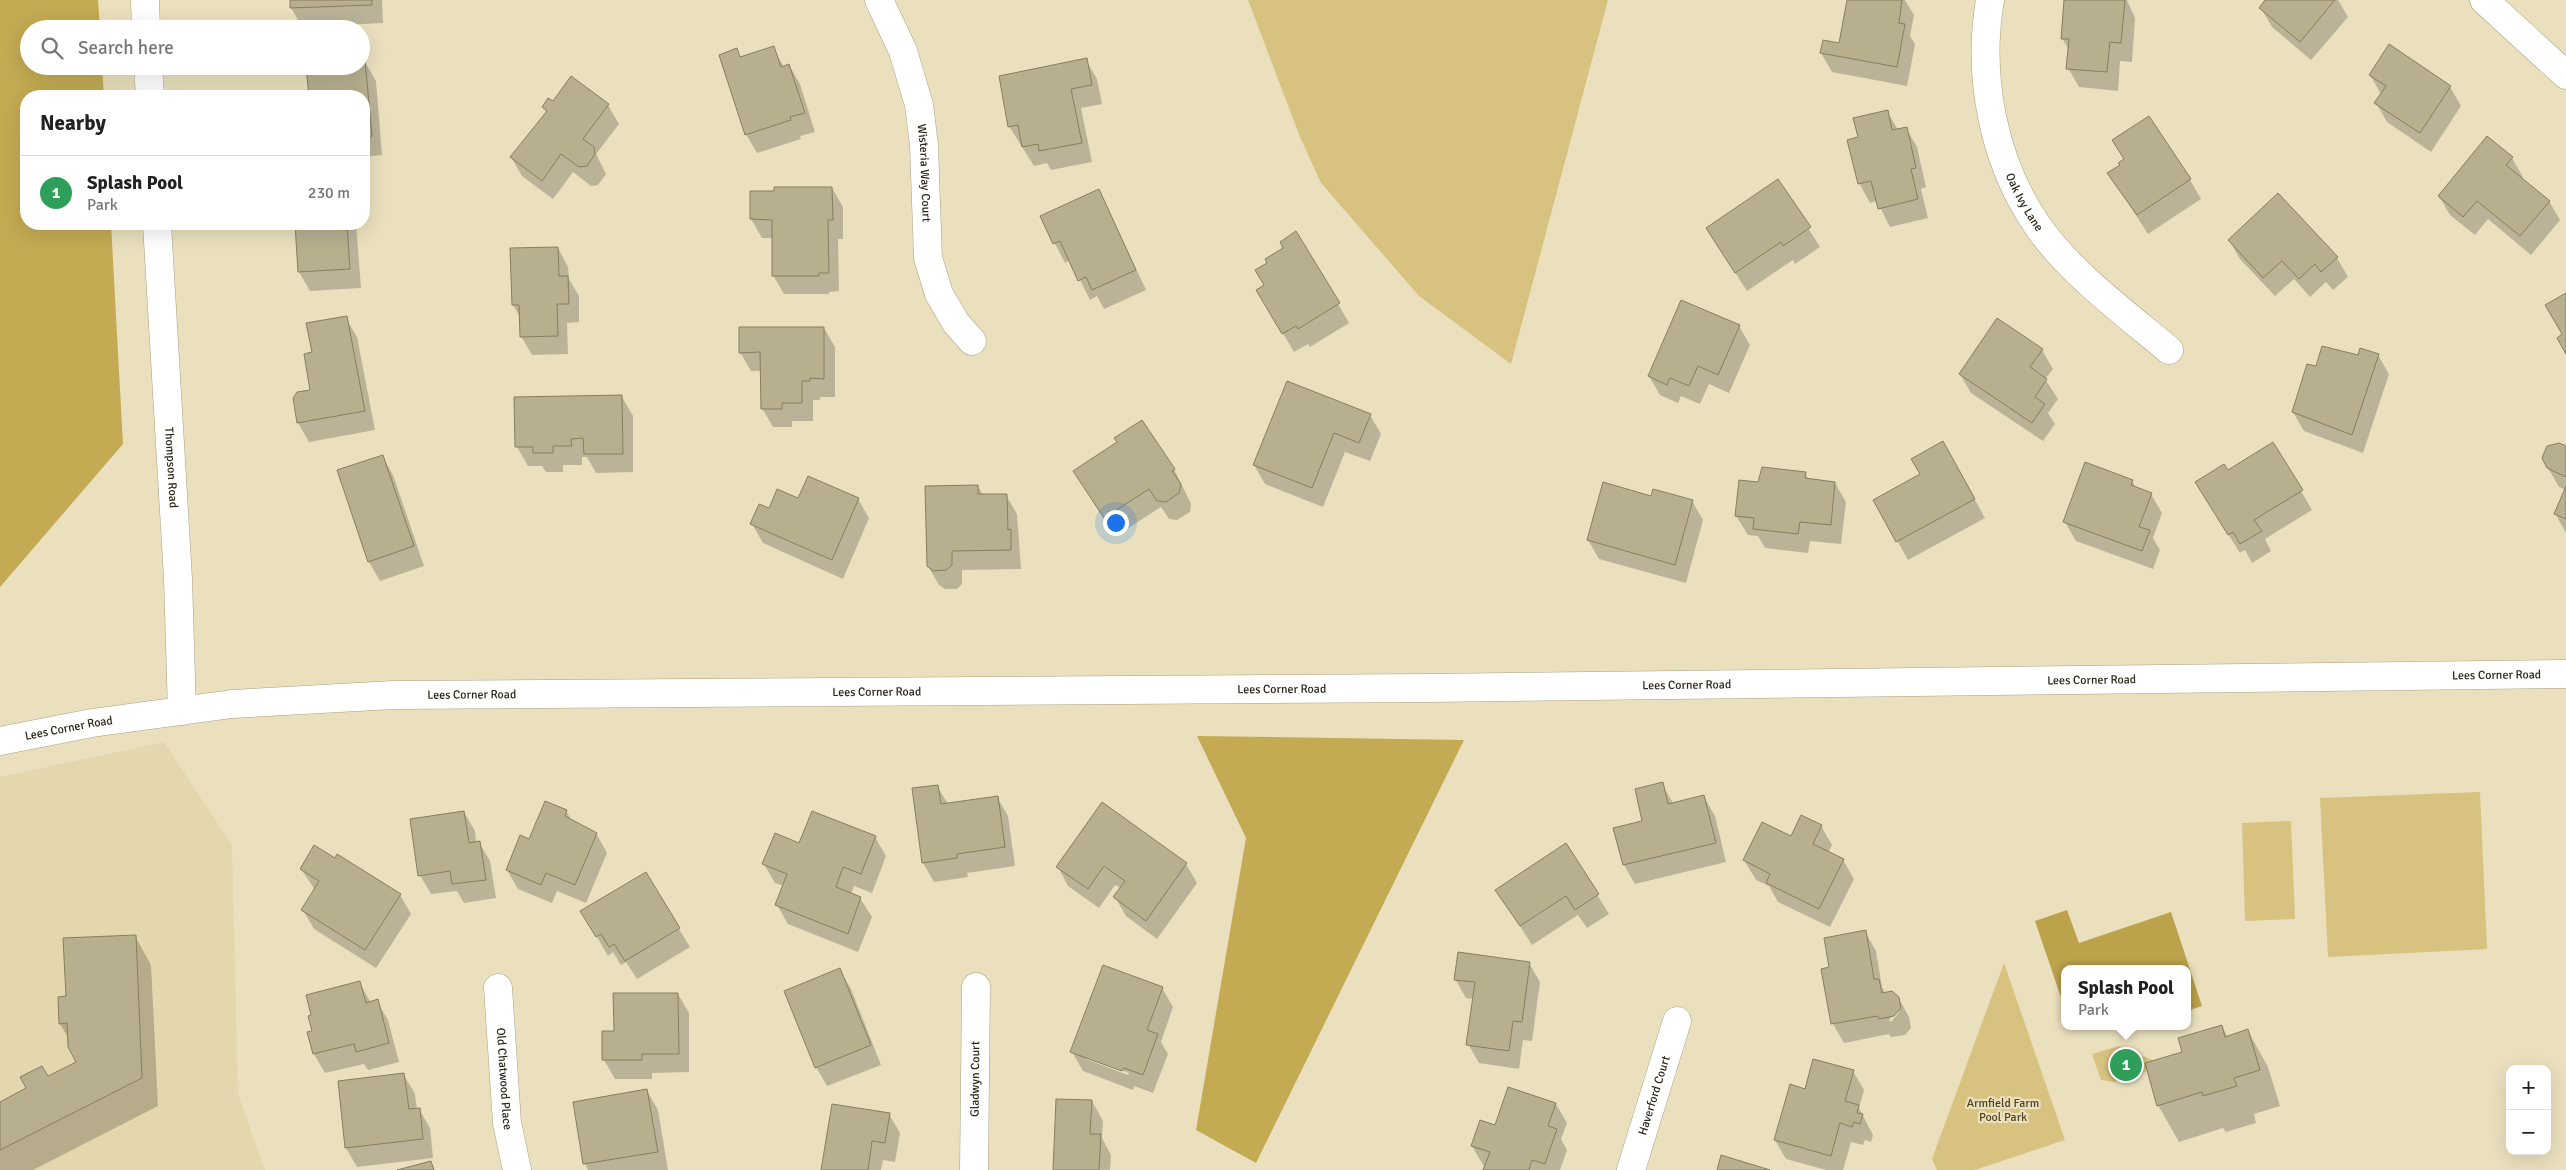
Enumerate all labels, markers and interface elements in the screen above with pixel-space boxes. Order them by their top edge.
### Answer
search box [20,20,370,75]
icon: search [38,34,66,62]
text: Search here [78,36,174,60]
text: Nearby [40,110,106,136]
street label: Wisteria Way Court [913,123,934,222]
text: Splash Pool [87,171,183,195]
street label: Oak Ivy Lane [2002,171,2046,234]
text: 1 [52,183,60,203]
text: 230 m [308,183,350,203]
text: Park [87,195,118,215]
street label: Thompson Road [161,427,181,509]
your location [1103,510,1129,536]
street label: Lees Corner Road [2452,667,2541,683]
street label: Lees Corner Road [2047,672,2136,688]
street label: Lees Corner Road [1642,677,1731,693]
street label: Lees Corner Road [1237,682,1326,697]
street label: Lees Corner Road [832,684,921,700]
street label: Lees Corner Road [427,687,516,703]
street label: Lees Corner Road [24,713,114,744]
popup [2061,965,2191,1030]
text: Splash Pool [2078,976,2174,1000]
text: Park [2078,1000,2109,1020]
street label: Old Chatwood Place [493,1027,515,1131]
street label: Gladwyn Court [968,1041,983,1117]
pin: 1 [2110,1046,2142,1084]
street label: Haverford Court [1635,1054,1674,1137]
map controls [2506,1065,2551,1155]
button: + [2506,1065,2551,1110]
park label: Armfield Farm Pool Park [1967,1096,2039,1125]
button: − [2506,1110,2551,1155]

